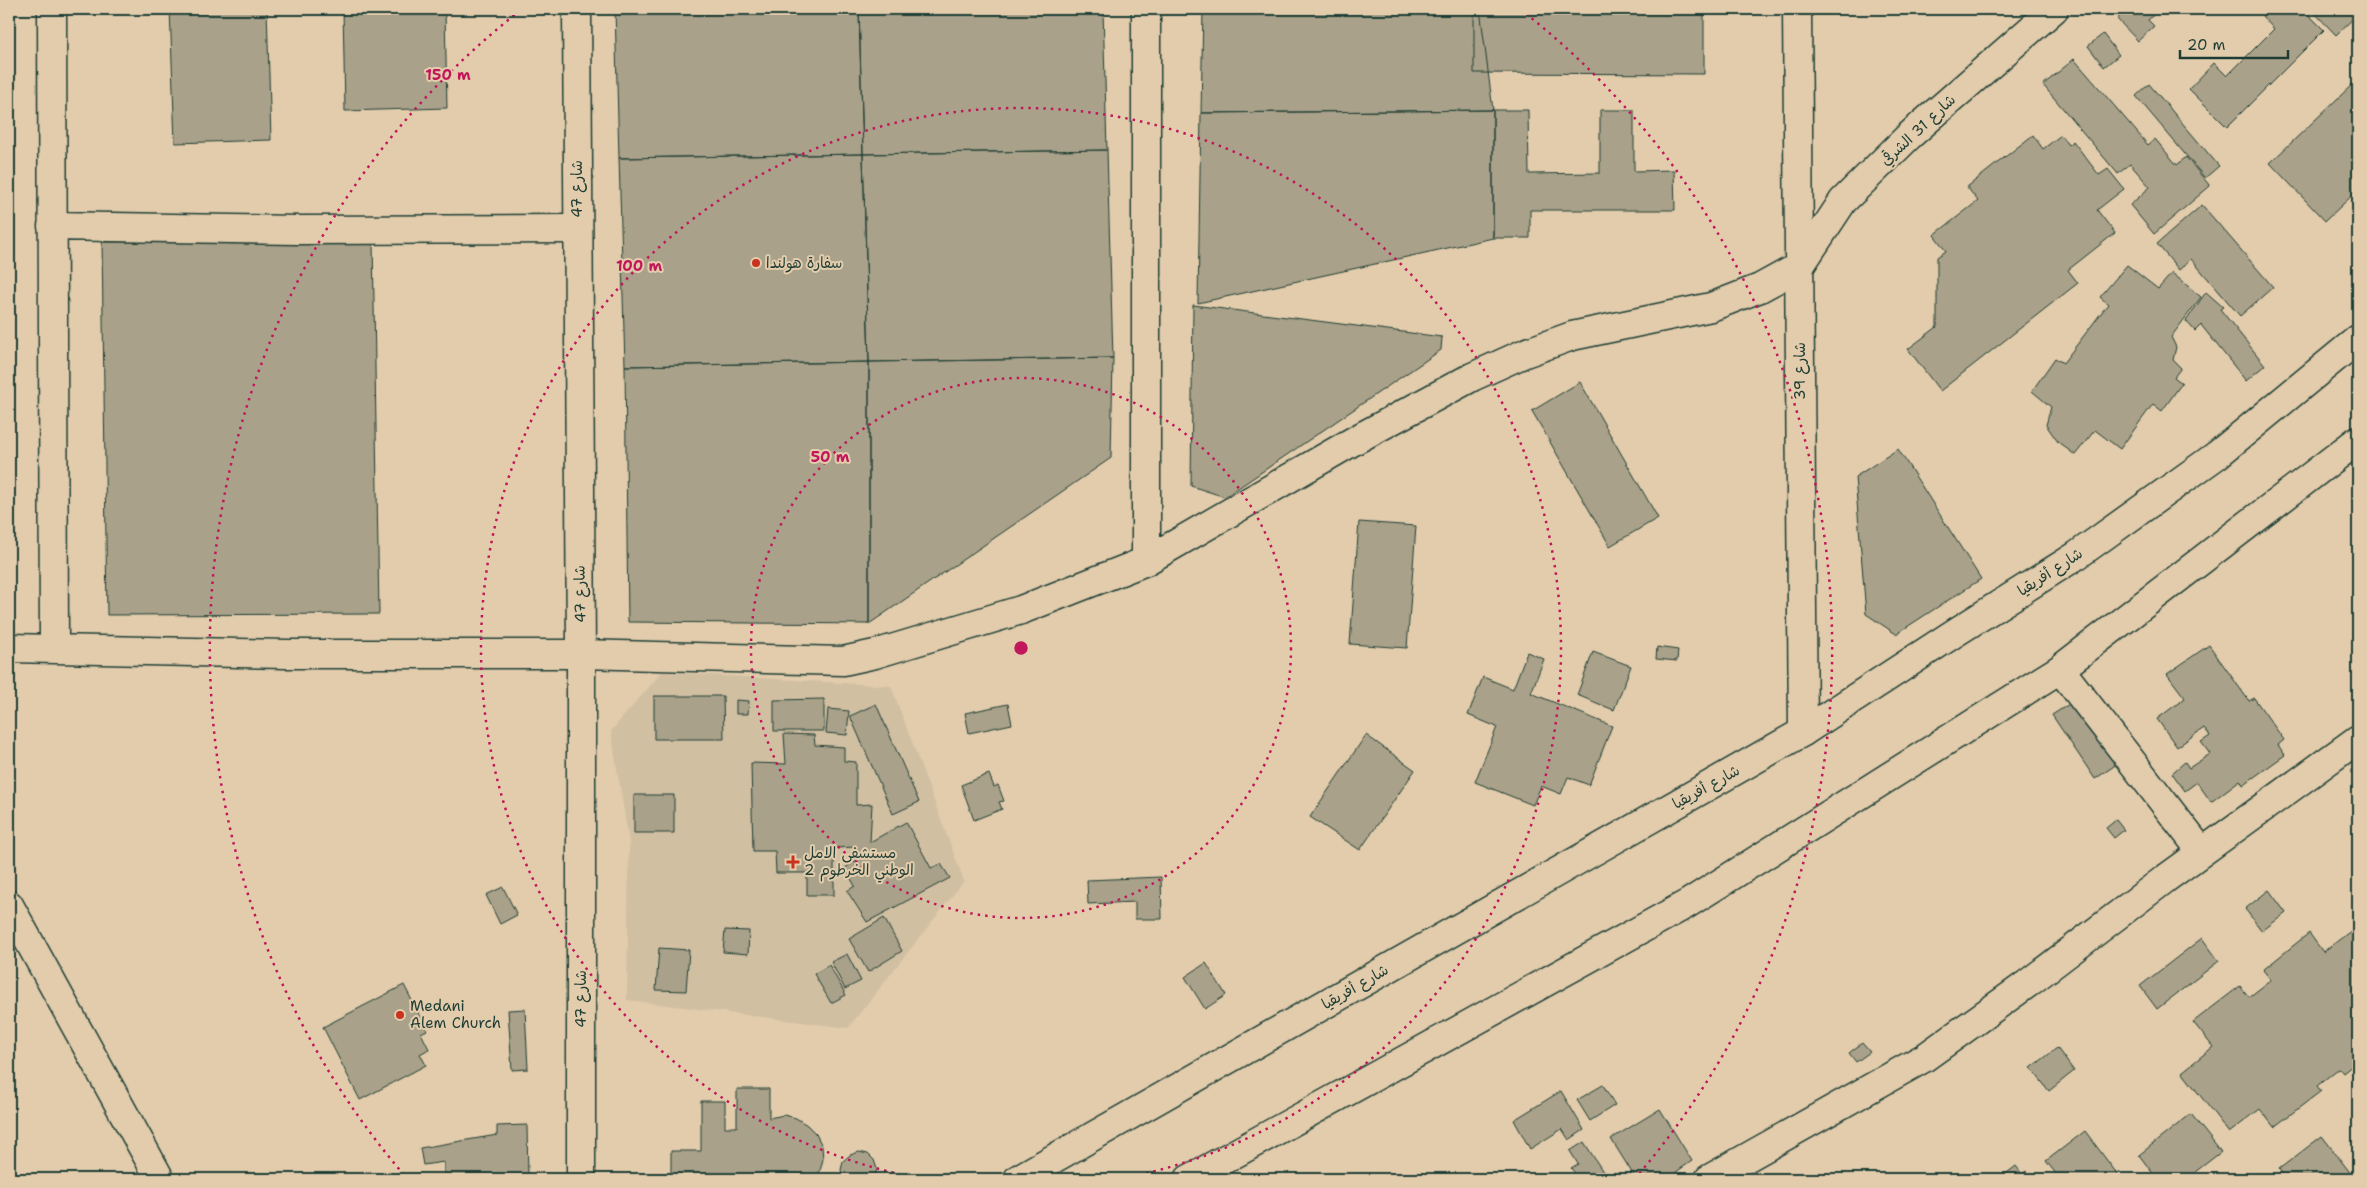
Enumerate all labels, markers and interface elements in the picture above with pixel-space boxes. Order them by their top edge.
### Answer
scale bar [2180,28,2287,60]
text: 20 m [2187,35,2226,55]
text: 150 m [425,65,471,85]
street label: شارع 31 الشرقي [1875,89,1960,170]
street label: شارع 47 [567,160,587,218]
place label: سفارة هولندا [766,253,842,273]
text: 100 m [616,256,662,276]
marker: سفارة هولندا [750,257,762,269]
street label: شارع 39 [1790,342,1810,400]
text: 50 m [811,447,850,467]
street label: شارع أفريقيا [2013,543,2087,601]
street label: شارع 47 [569,565,591,623]
centre of rings [1012,639,1030,657]
street label: شارع أفريقيا [1669,760,1743,814]
place label: مستشفى الامل الوطني الخرطوم 2 [804,843,914,883]
marker: مستشفى الامل الوطني الخرطوم 2 [786,855,800,869]
street label: شارع أفريقيا [1318,960,1392,1014]
street label: شارع 47 [571,970,591,1028]
place label: Medani Alem Church [410,996,501,1033]
marker: Medani Alem Church [394,1009,406,1021]

